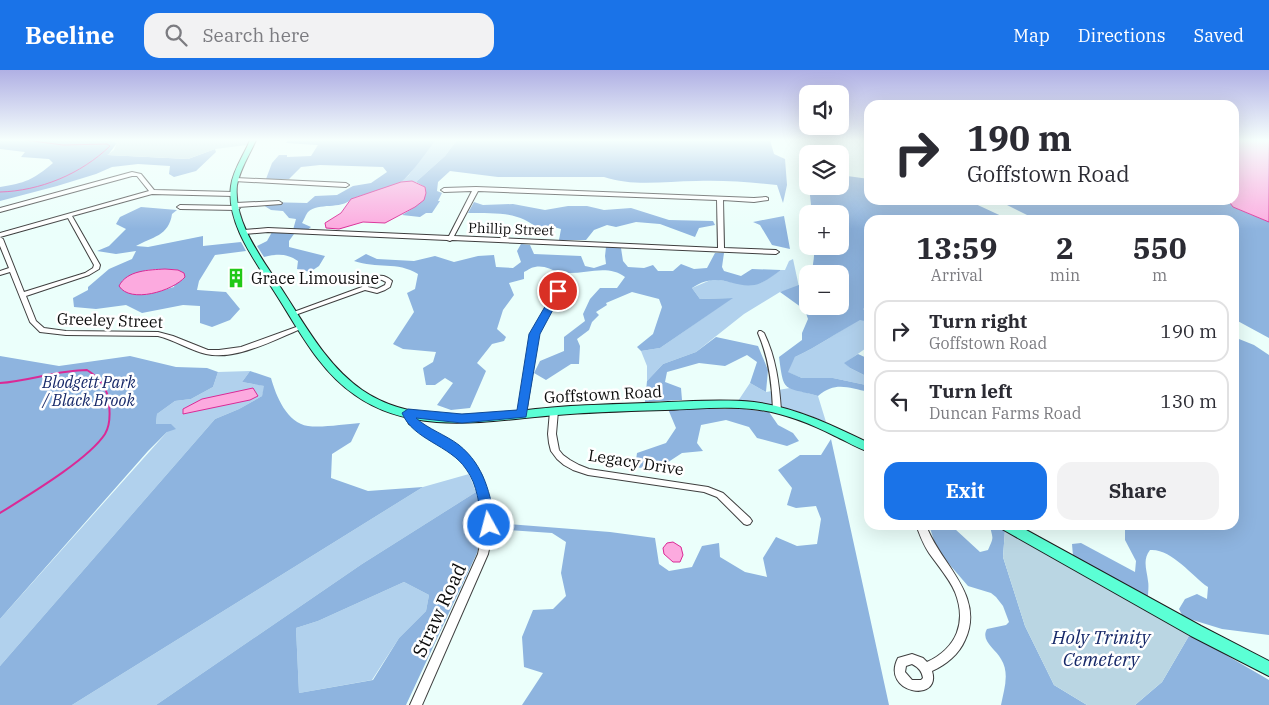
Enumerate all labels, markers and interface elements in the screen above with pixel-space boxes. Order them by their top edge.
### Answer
search box [144,13,494,58]
text: Beeline [25,19,114,51]
icon: search [162,21,190,49]
text: Search here [202,23,309,47]
text: Map [1013,24,1050,47]
text: Directions [1078,24,1166,47]
text: Saved [1194,24,1244,47]
map controls [799,85,849,315]
button: sound [799,85,849,135]
text: 190 m [967,115,1072,161]
icon: right [884,120,949,185]
button: layers [799,145,849,195]
text: Goffstown Road [967,159,1130,188]
button: + [799,205,849,255]
street label: Phillip Street [468,219,554,239]
text: 13:59 [916,228,997,267]
text: 2 [1056,228,1074,267]
text: 550 [1133,228,1187,267]
button: − [799,265,849,315]
text: Arrival [931,265,983,285]
text: min [1050,265,1080,285]
text: m [1152,265,1167,285]
building icon: Grace Limousine [225,267,247,289]
place label: Grace Limousine [251,268,379,288]
pin [537,270,579,312]
icon: arrive [544,277,572,305]
street label: Greeley Street [57,308,164,332]
text: Turn right [929,309,1027,333]
icon: right [886,317,914,345]
text: 190 m [1160,319,1217,343]
text: Goffstown Road [929,333,1047,353]
park label: Blodgett Park / Black Brook [41,372,136,410]
text: Turn left [929,379,1012,403]
street label: Goffstown Road [543,381,663,407]
icon: left [886,387,914,415]
text: 130 m [1160,389,1217,413]
text: Duncan Farms Road [929,403,1081,423]
street label: Legacy Drive [587,445,685,479]
button: Exit [884,462,1047,520]
button: Share [1057,462,1219,520]
position arrow [462,498,514,550]
street label: Straw Road [407,559,471,661]
park label: Holy Trinity Cemetery [1051,625,1152,671]

